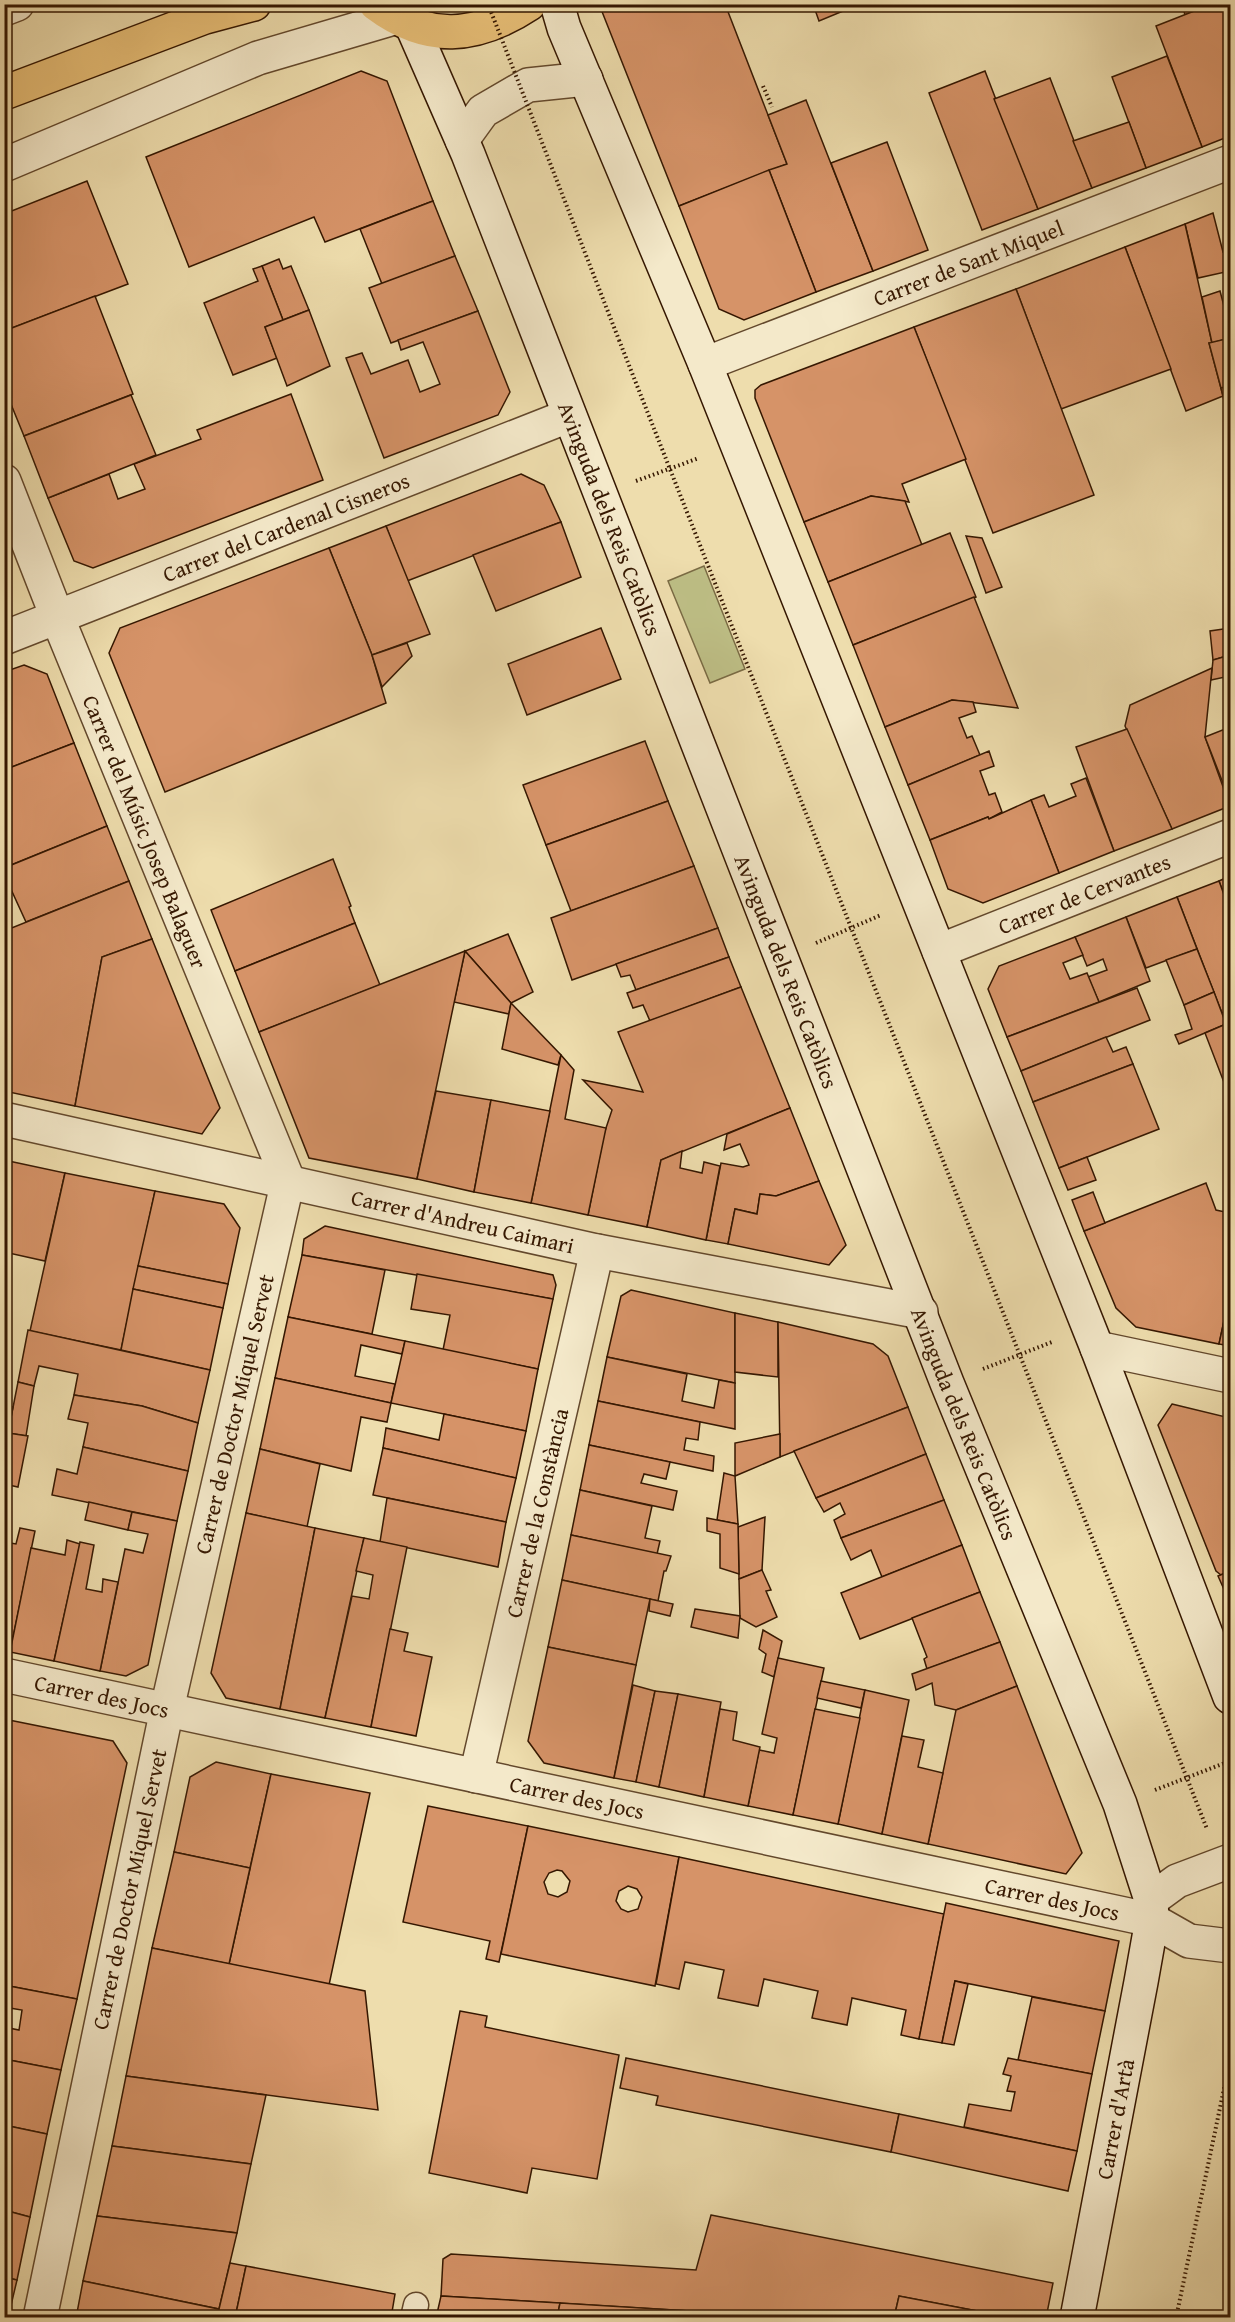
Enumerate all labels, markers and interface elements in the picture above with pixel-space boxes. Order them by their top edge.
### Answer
street label: Carrer de Sant Miquel [868,212,1068,314]
street label: Avinguda dels Reis Catòlics [550,397,670,640]
street label: Carrer del Cardenal Cisneros [158,464,414,590]
street label: Carrer del Músic Josep Balaguer [75,690,216,973]
street label: Carrer de Cervantes [993,845,1175,942]
street label: Avinguda dels Reis Catòlics [727,850,847,1093]
street label: Carrer d'Andreu Caimari [348,1181,577,1261]
street label: Carrer de Doctor Miquel Servet [186,1271,282,1557]
street label: Avinguda dels Reis Catòlics [903,1303,1026,1545]
street label: Carrer de la Constància [497,1404,576,1621]
street label: Carrer des Jocs [32,1666,172,1726]
street label: Carrer de Doctor Miquel Servet [84,1745,174,2032]
street label: Carrer des Jocs [507,1767,647,1827]
street label: Carrer des Jocs [982,1869,1123,1929]
street label: Carrer d'Artà [1088,2055,1142,2182]

